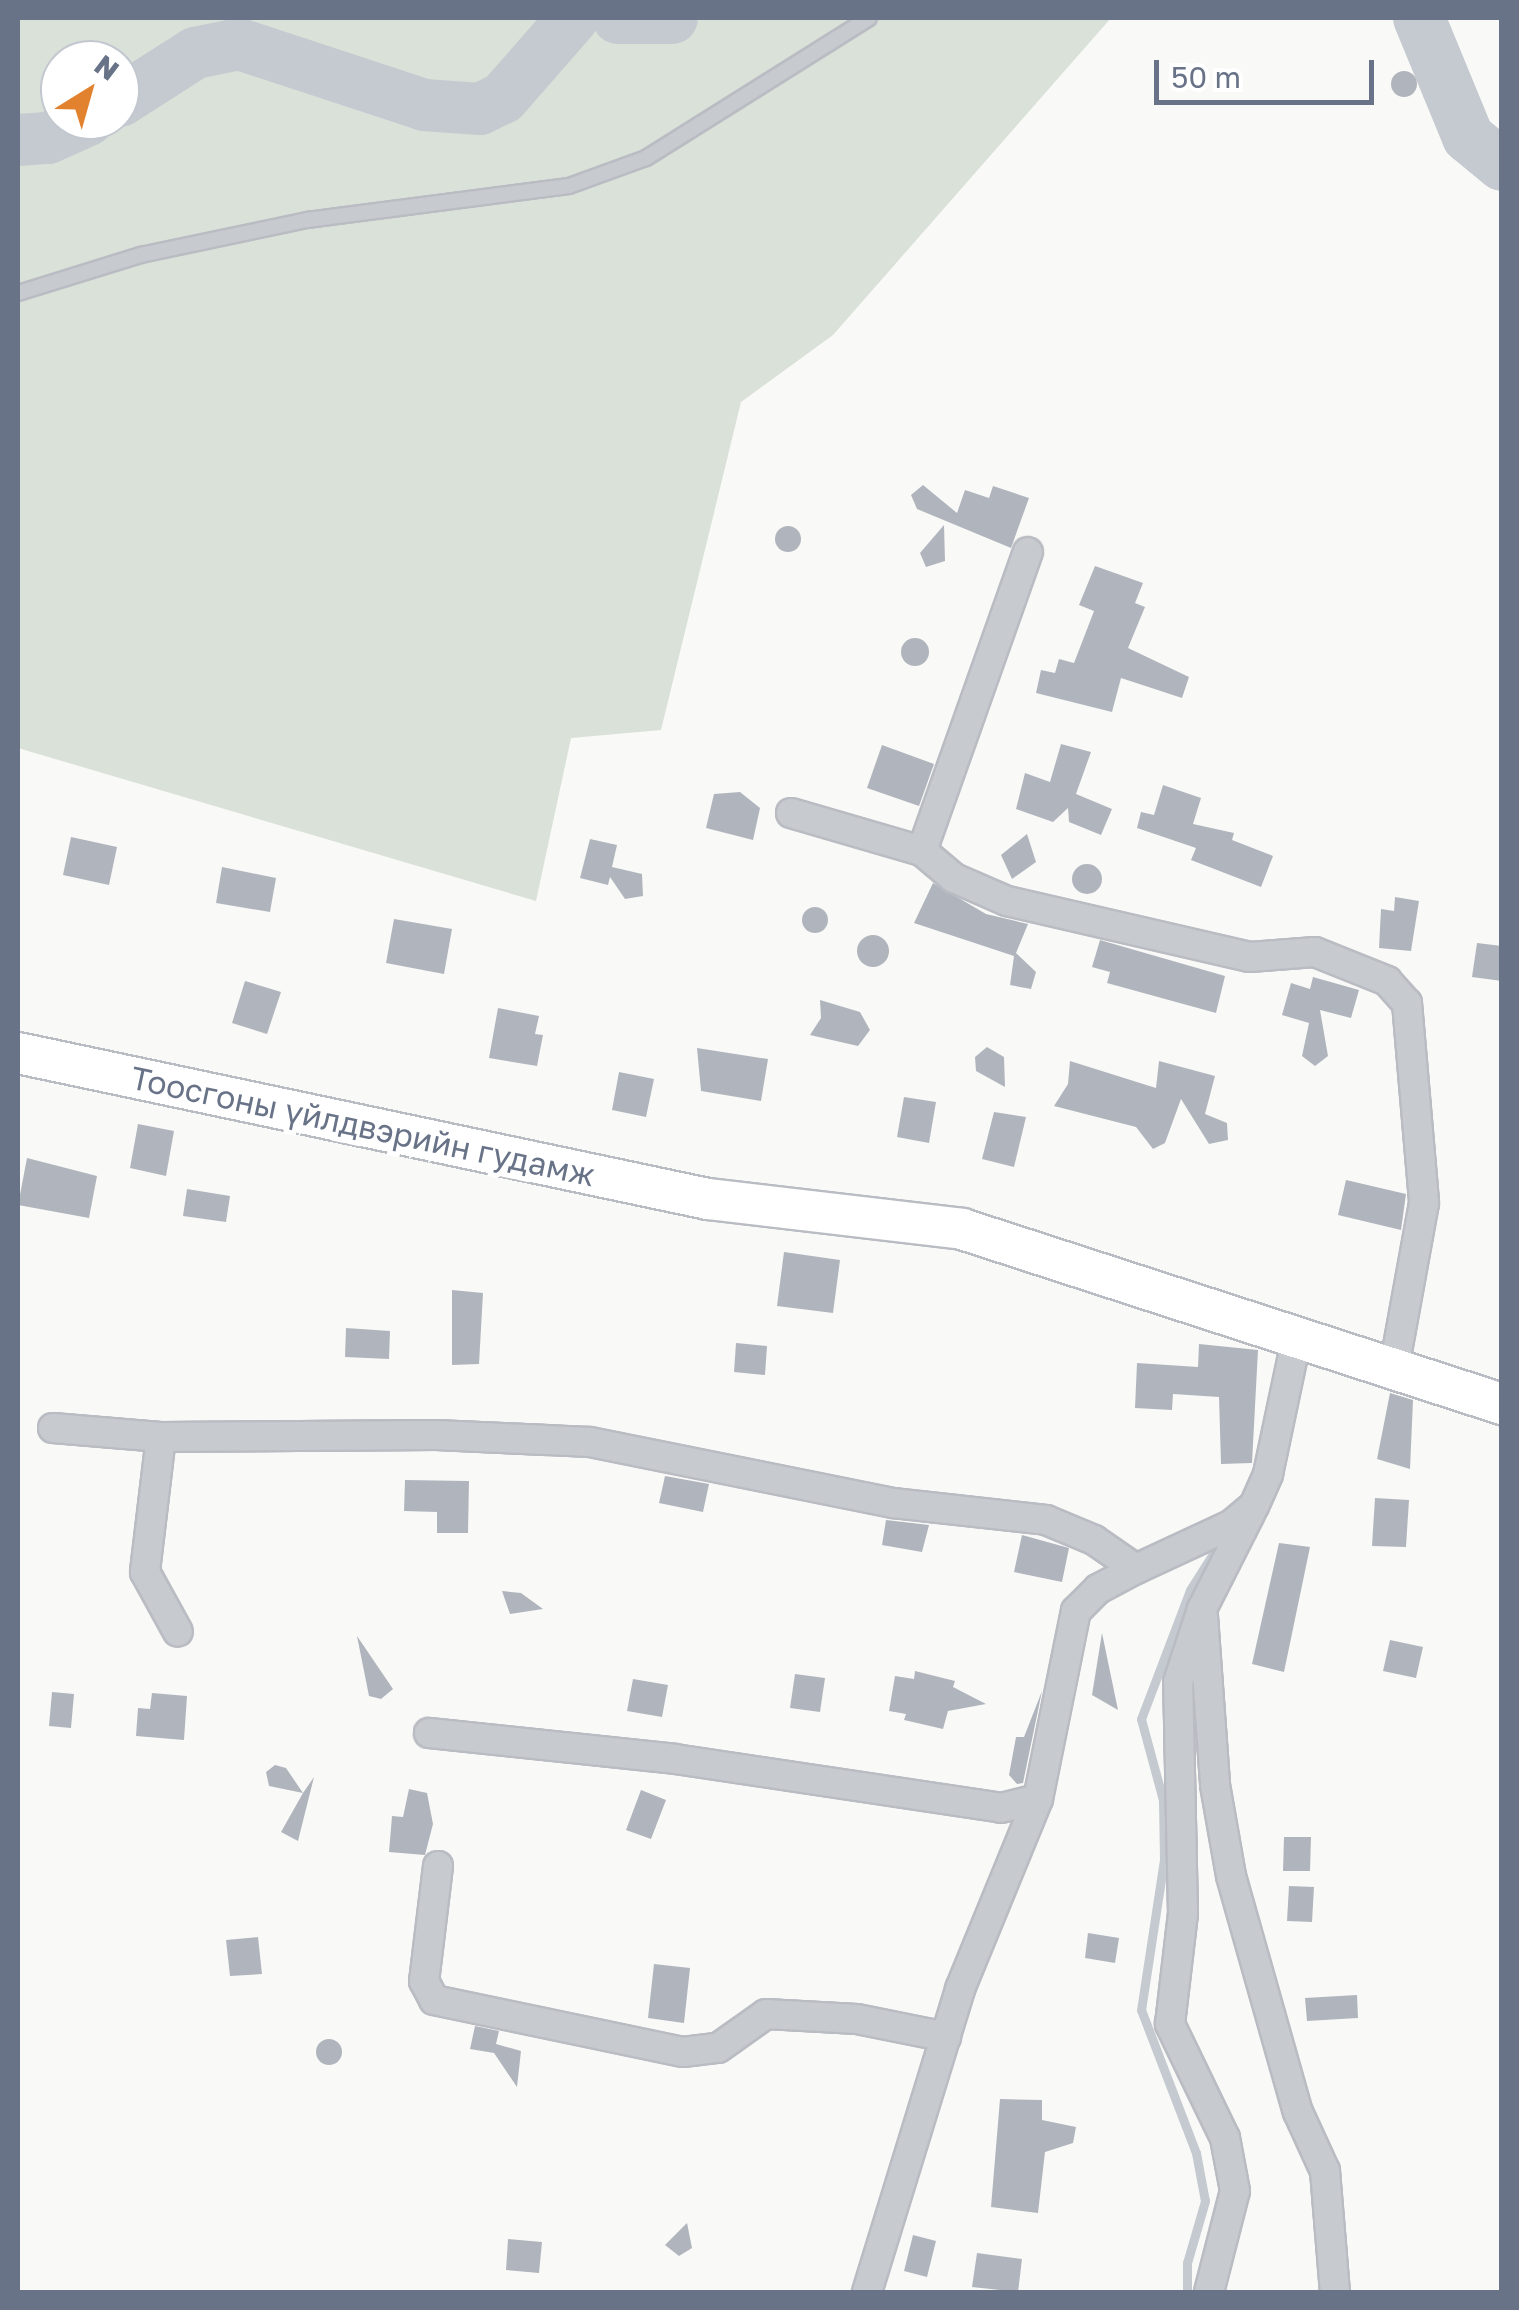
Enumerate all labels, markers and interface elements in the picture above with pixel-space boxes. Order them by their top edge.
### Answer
north arrow [40,40,140,140]
scale bar [1159,40,1379,102]
text: N [89,48,126,87]
text: 50 m [1171,59,1241,95]
street label: Тоосгоны үйлдвэрийн гудамж [128,1058,598,1194]

